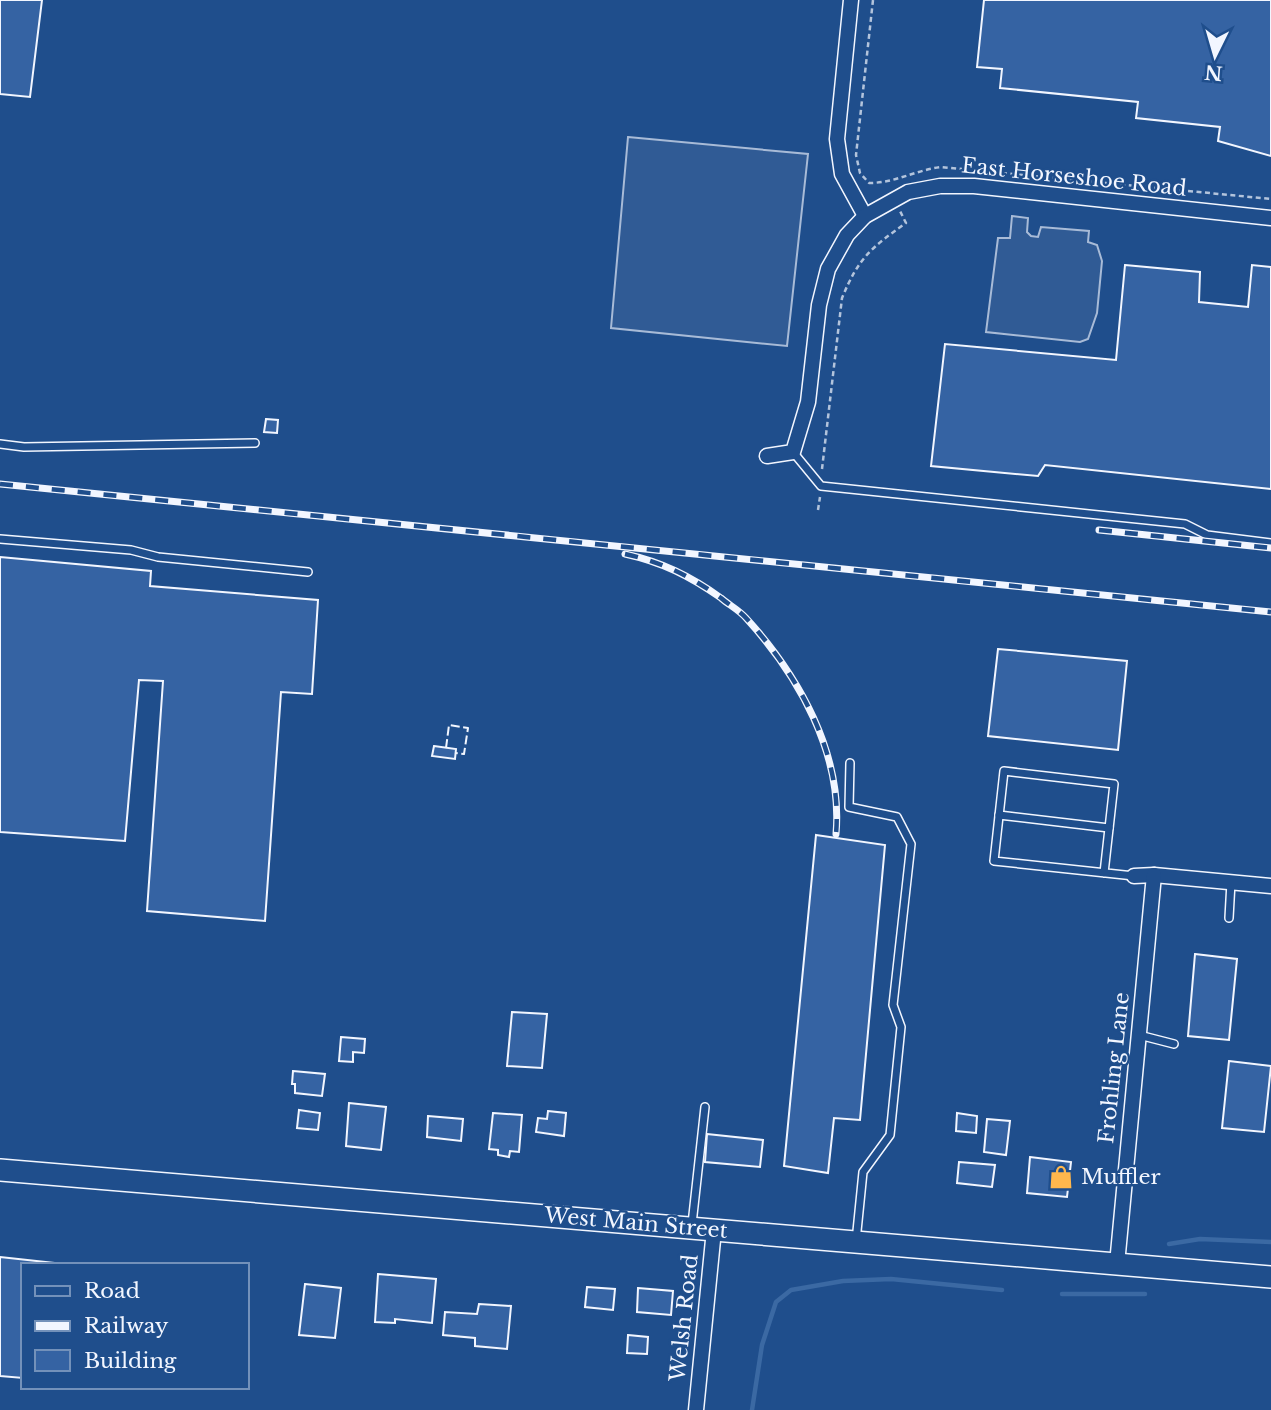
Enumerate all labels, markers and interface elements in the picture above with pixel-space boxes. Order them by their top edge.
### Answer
north arrow [1180,21,1250,91]
text: N [1204,60,1223,85]
street label: East Horseshoe Road [960,152,1188,202]
street label: Frohling Lane [1093,991,1135,1145]
shop icon: Muffler [1047,1163,1075,1191]
place label: Muffler [1081,1164,1161,1190]
street label: West Main Street [542,1202,729,1244]
street label: Welsh Road [664,1253,704,1384]
legend [21,1263,248,1389]
text: Road [84,1278,140,1304]
text: Railway [84,1313,169,1339]
text: Building [84,1348,177,1374]

